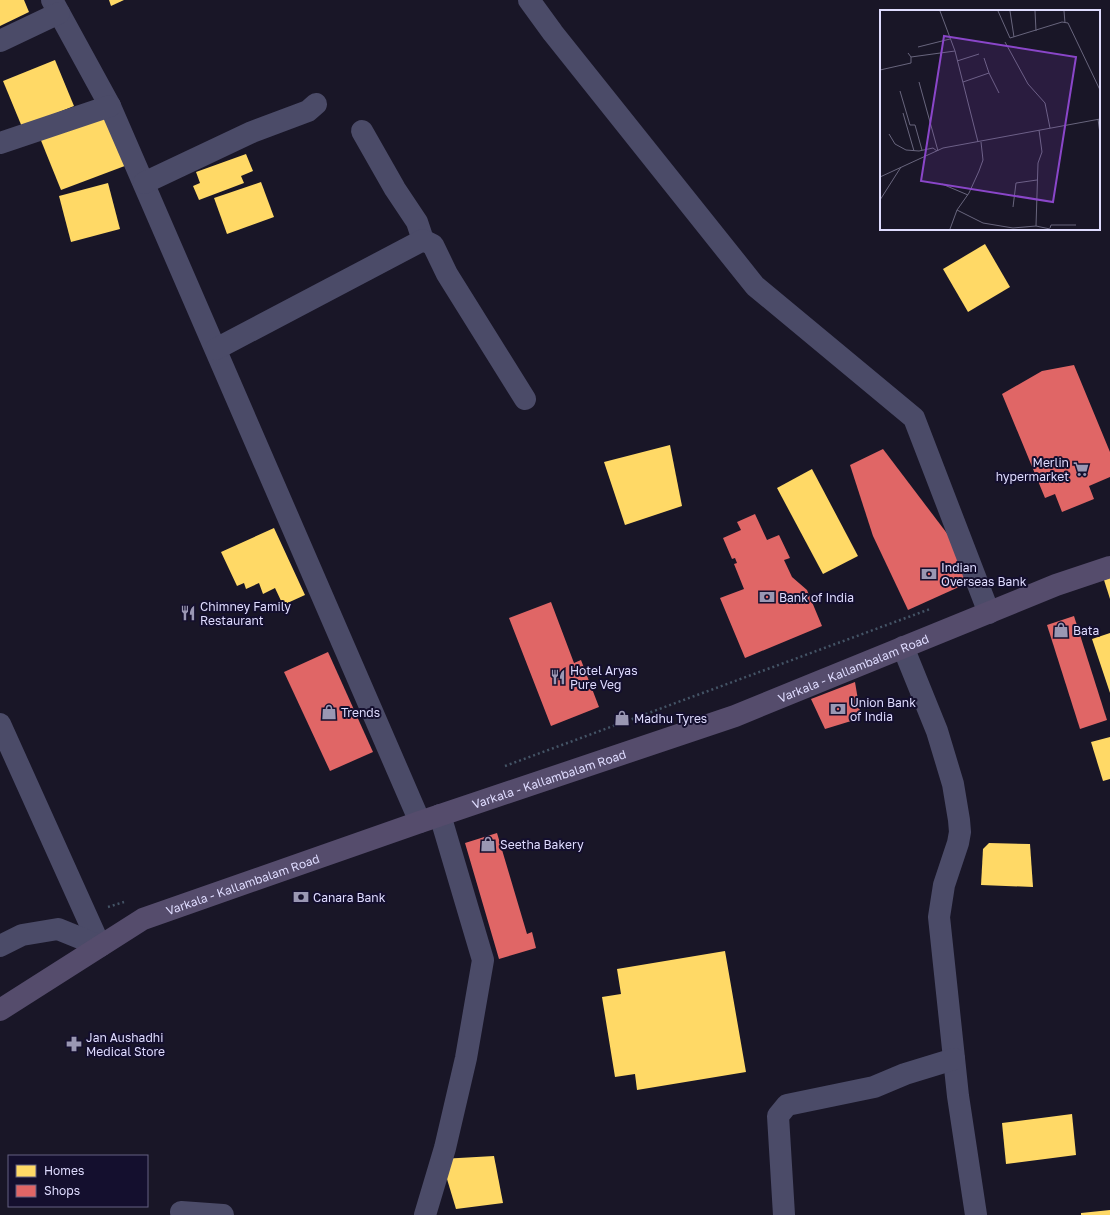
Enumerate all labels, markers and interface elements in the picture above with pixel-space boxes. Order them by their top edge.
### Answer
inset map [880,10,1100,230]
place label: Merlin hypermarket [996,455,1069,484]
supermarket icon: Merlin hypermarket [1072,460,1090,478]
place label: Indian Overseas Bank [941,560,1027,589]
bank icon: Indian Overseas Bank [920,565,938,583]
bank icon: Bank of India [758,588,776,606]
place label: Bank of India [779,590,854,605]
place label: Chimney Family Restaurant [200,599,291,628]
restaurant icon: Chimney Family Restaurant [179,604,197,622]
shop icon: Bata [1052,621,1070,639]
place label: Bata [1073,623,1099,638]
street label: Varkala - Kallambalam Road [776,630,931,705]
place label: Hotel Aryas Pure Veg [570,663,638,692]
restaurant icon: Hotel Aryas Pure Veg [549,668,567,686]
place label: Union Bank of India [850,695,916,724]
bank icon: Union Bank of India [829,700,847,718]
shop icon: Trends [320,703,338,721]
place label: Trends [341,705,380,720]
shop icon: Madhu Tyres [613,709,631,727]
place label: Madhu Tyres [634,711,707,726]
street label: Varkala - Kallambalam Road [470,746,628,811]
shop icon: Seetha Bakery [479,835,497,853]
place label: Seetha Bakery [500,837,584,852]
street label: Varkala - Kallambalam Road [164,850,321,918]
bank icon: Canara Bank [292,888,310,906]
place label: Canara Bank [313,890,386,905]
place label: Jan Aushadhi Medical Store [86,1030,165,1059]
pharmacy icon: Jan Aushadhi Medical Store [65,1035,83,1053]
legend [8,1155,148,1207]
text: Homes [44,1163,84,1178]
text: Shops [44,1183,80,1198]

